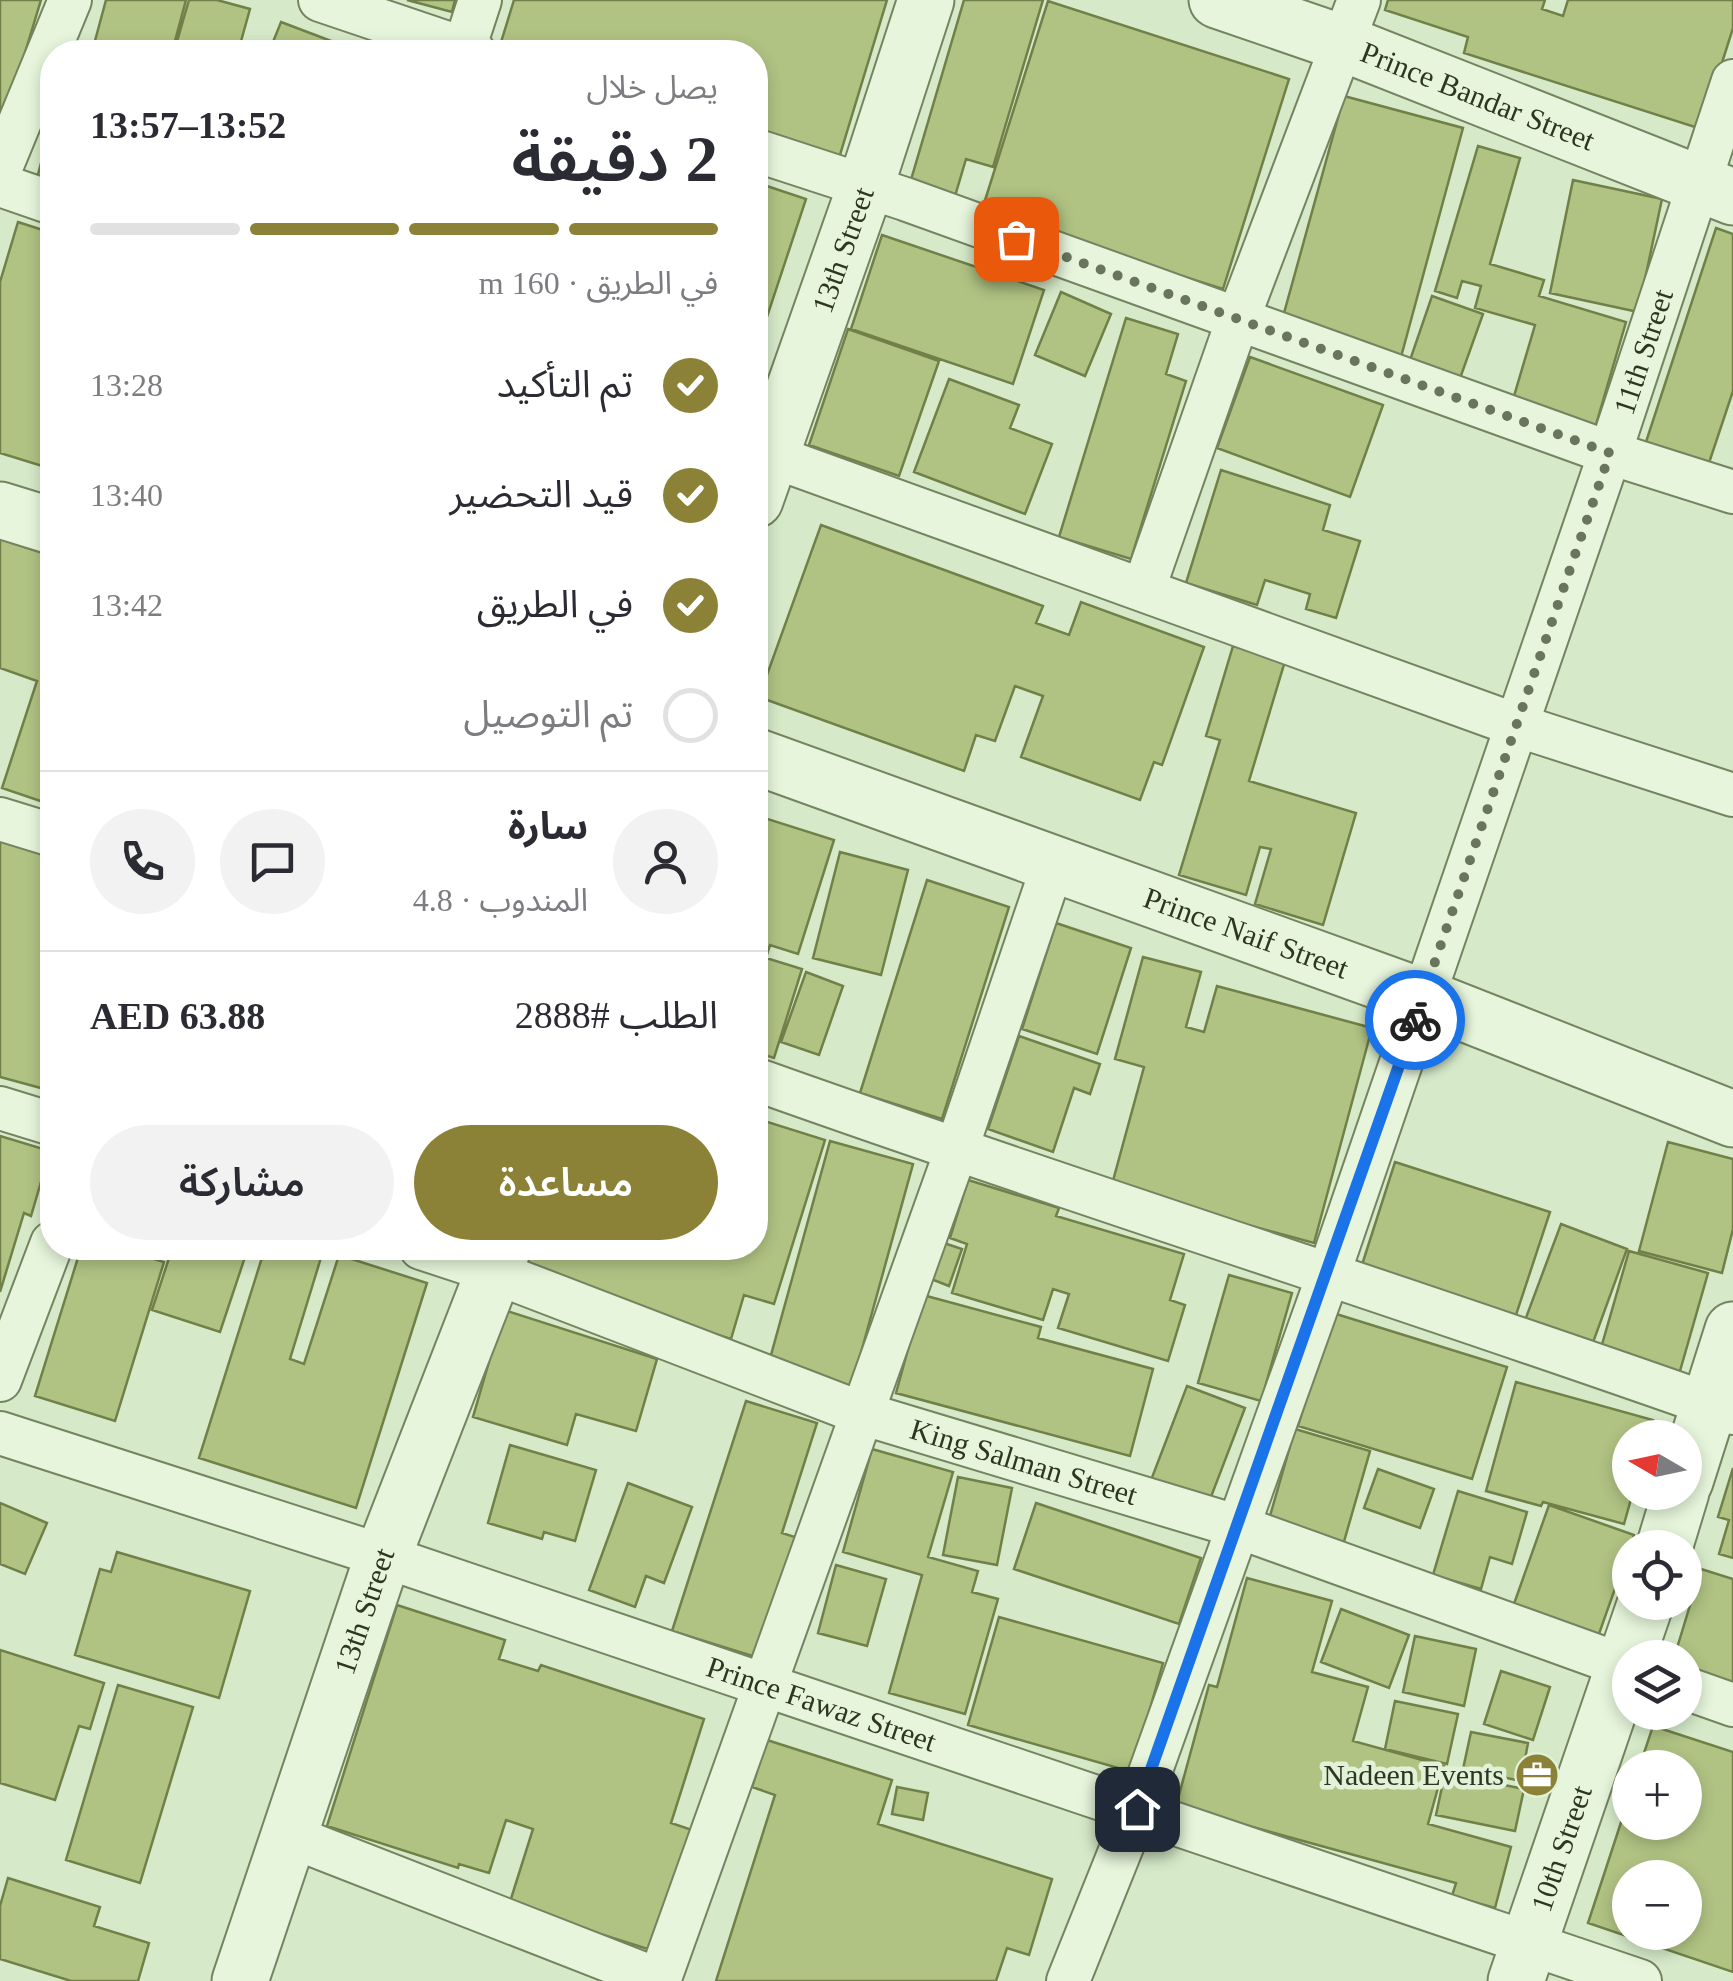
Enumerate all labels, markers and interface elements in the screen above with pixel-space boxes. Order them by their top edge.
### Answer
street label: Prince Bandar Street [1356,35,1600,157]
text: يصل خلال [586,69,718,105]
text: 13:52–13:57 [90,104,286,146]
text: 2 دقيقة [512,123,718,195]
street label: 13th Street [805,182,880,317]
pin [974,197,1059,282]
icon: bag [989,212,1044,267]
text: في الطريق · 160 m [479,265,718,301]
street label: 11th Street [1607,284,1679,418]
icon: check [663,358,718,413]
text: تم التأكيد [497,363,633,405]
text: 13:28 [90,367,163,403]
icon: check [663,468,718,523]
text: قيد التحضير [450,473,633,515]
text: 13:40 [90,477,163,513]
icon: check [663,578,718,633]
text: في الطريق [477,583,633,625]
text: 13:42 [90,587,163,623]
text: تم التوصيل [464,693,633,735]
text: سارة [508,805,588,847]
button: phone [90,809,195,914]
button: chat [220,809,325,914]
button: person [613,809,718,914]
street label: Prince Naif Street [1139,881,1354,985]
text: المندوب · 4.8 [413,882,588,918]
courier [1365,970,1465,1070]
icon: bike [1388,993,1443,1048]
text: الطلب #2888 [515,994,718,1036]
text: AED 63.88 [90,995,265,1037]
button: مشاركة [90,1125,394,1240]
button: مساعدة [414,1125,718,1240]
street label: King Salman Street [907,1412,1142,1511]
north arrow [1612,1420,1702,1510]
map controls [1612,1420,1702,1950]
button: locate [1612,1530,1702,1620]
street label: 13th Street [327,1543,401,1678]
button: layers [1612,1640,1702,1730]
street label: Prince Fawaz Street [703,1650,941,1758]
button: + [1612,1750,1702,1840]
office icon: Nadeen Events [1514,1752,1560,1798]
place label: Nadeen Events [1323,1758,1504,1791]
pin [1095,1767,1180,1852]
street label: 10th Street [1524,1781,1598,1916]
icon: home [1110,1782,1165,1837]
button: − [1612,1860,1702,1950]

